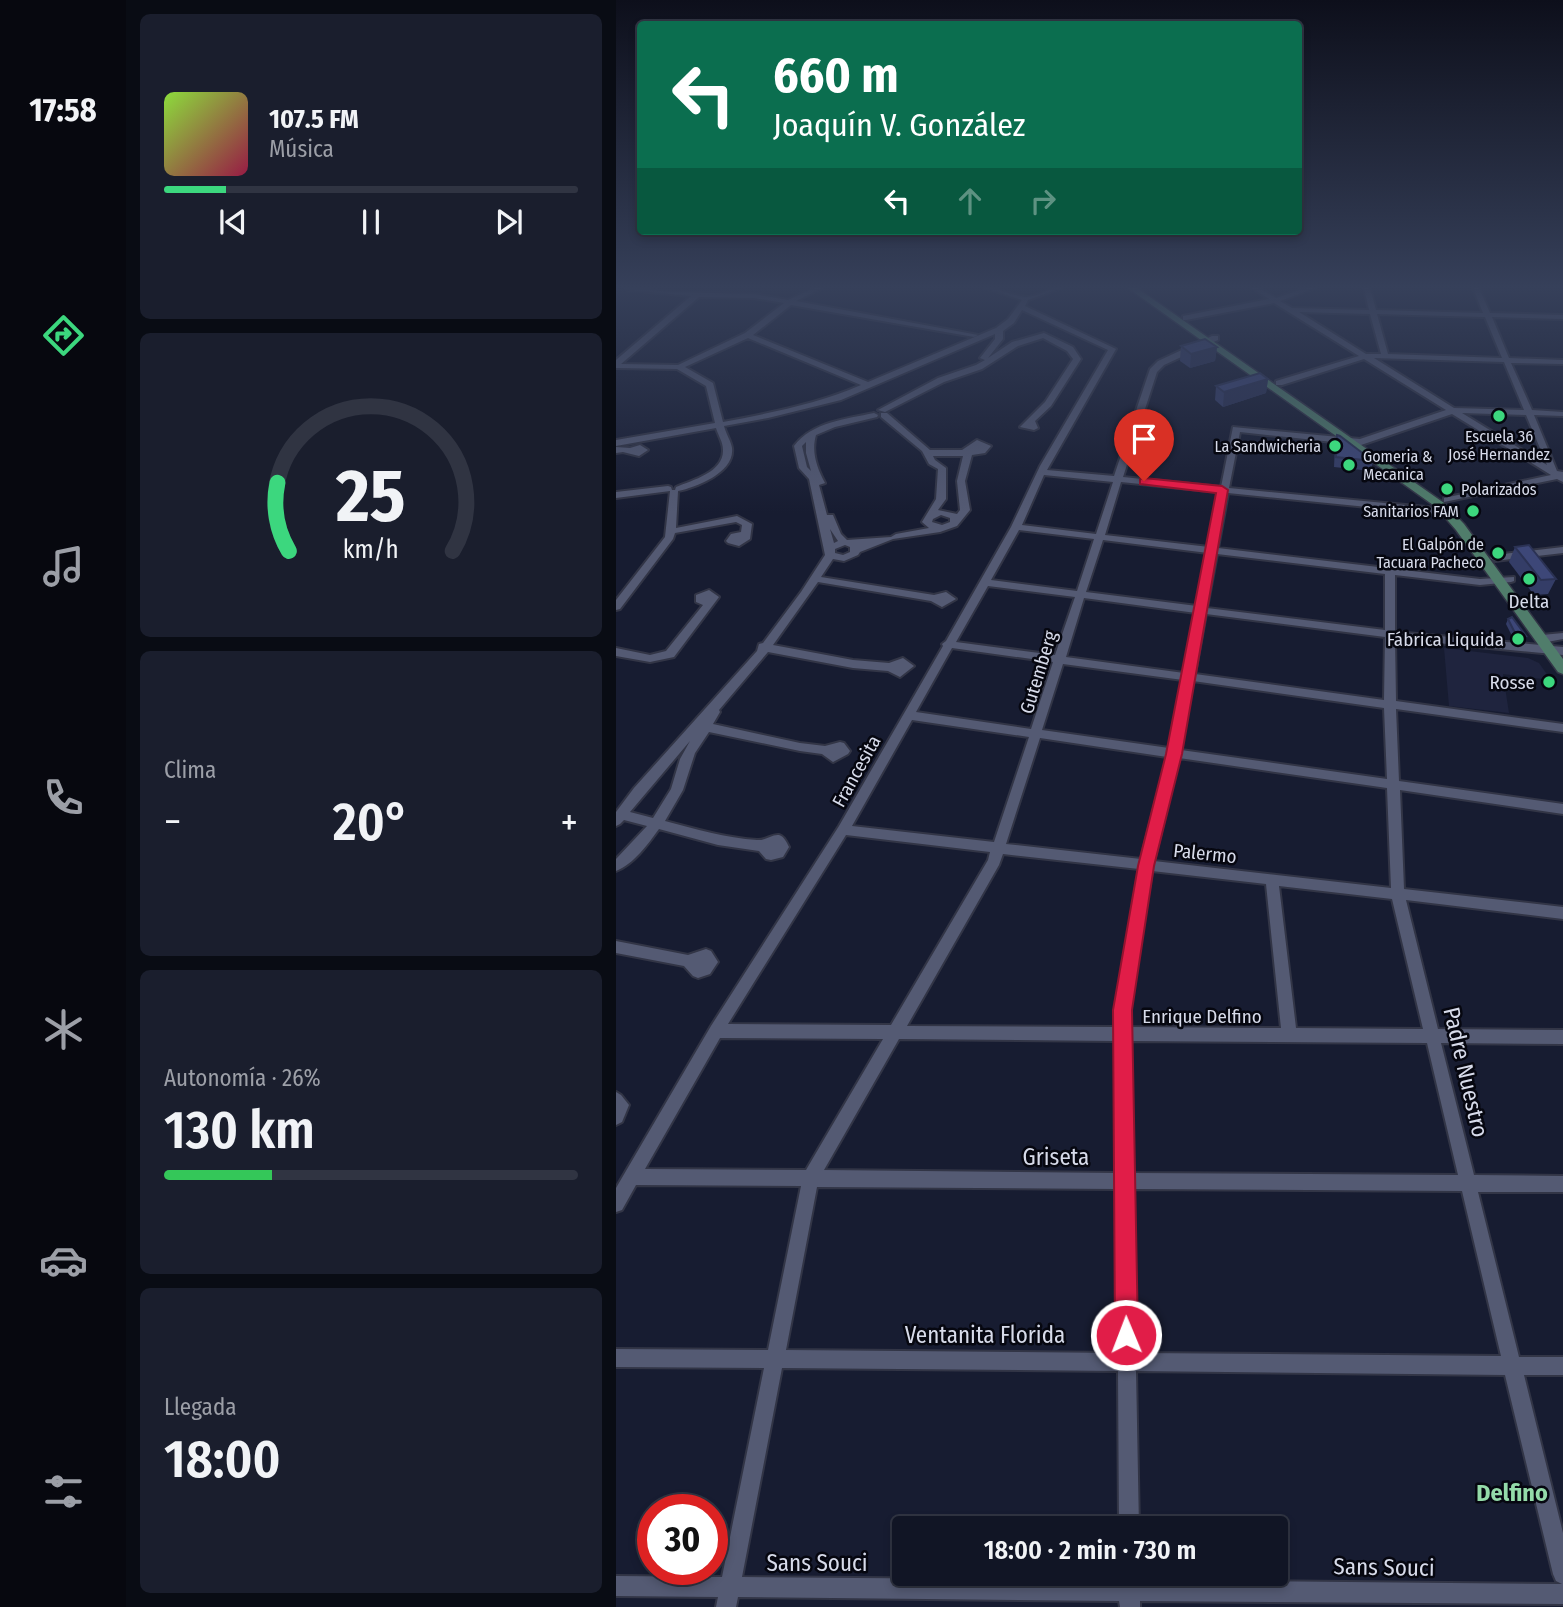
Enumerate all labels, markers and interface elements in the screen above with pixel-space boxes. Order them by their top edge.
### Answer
text: 660 m [773,46,899,105]
icon: left [658,49,749,140]
text: 17:58 [29,91,97,129]
text: 107.5 FM [269,104,359,135]
text: Joaquín V. González [773,106,1025,144]
text: Música [269,135,334,163]
icon: left [878,182,916,220]
icon: ahead [951,182,989,220]
icon: right [1024,182,1062,220]
icon: previous [214,203,252,241]
icon: pause [352,203,390,241]
icon: next [490,203,528,241]
icon: directions [39,311,88,360]
marker: Escuela 36 José Hernandez [1491,408,1507,424]
pin [1114,409,1174,481]
icon: arrive [1125,420,1163,458]
place label: Escuela 36 José Hernandez [1448,427,1550,464]
place label: La Sandwicheria [1214,437,1321,456]
marker: La Sandwicheria [1327,438,1343,454]
place label: Gomeria & Mecanica [1363,447,1433,484]
text: 25 [335,453,406,540]
marker: Gomeria & Mecanica [1341,457,1357,473]
place label: Polarizados [1461,480,1537,499]
marker: Polarizados [1439,481,1455,497]
place label: Sanitarios FAM [1363,502,1459,521]
marker: Sanitarios FAM [1465,503,1481,519]
text: km/h [343,535,399,565]
place label: El Galpón de Tacuara Pacheco [1376,535,1484,572]
icon: music [39,542,88,591]
marker: El Galpón de Tacuara Pacheco [1490,545,1506,561]
marker: Delta [1521,571,1537,587]
place label: Delta [1509,590,1549,613]
street label: Gutemberg [1015,628,1062,716]
place label: Fábrica Liquida [1387,628,1504,651]
marker: Fábrica Liquida [1510,631,1526,647]
place label: Rosse [1490,671,1535,694]
marker: Rosse [1541,674,1557,690]
street label: Francesita [827,731,886,811]
text: Clima [164,756,216,784]
icon: phone [39,773,88,822]
text: 20° [333,791,409,854]
text: − [164,799,181,845]
text: + [561,799,578,845]
street label: Palermo [1172,839,1238,868]
street label: Padre Nuestro [1437,1004,1495,1140]
icon: climate [39,1005,88,1054]
street label: Enrique Delfino [1142,1005,1262,1028]
text: Autonomía · 26% [164,1064,321,1092]
text: 130 km [164,1099,315,1162]
street label: Griseta [1023,1143,1089,1171]
icon: car [39,1236,88,1285]
position arrow [1089,1298,1163,1372]
street label: Ventanita Florida [905,1321,1065,1349]
text: Llegada [164,1393,236,1421]
text: 18:00 [164,1428,281,1491]
icon: filters [39,1467,88,1516]
district label: Delfino [1476,1479,1548,1507]
speed limit sign: 30 [637,1494,728,1585]
text: 18:00 · 2 min · 730 m [984,1535,1196,1566]
street label: Sans Souci [766,1549,868,1577]
street label: Sans Souci [1333,1552,1435,1582]

